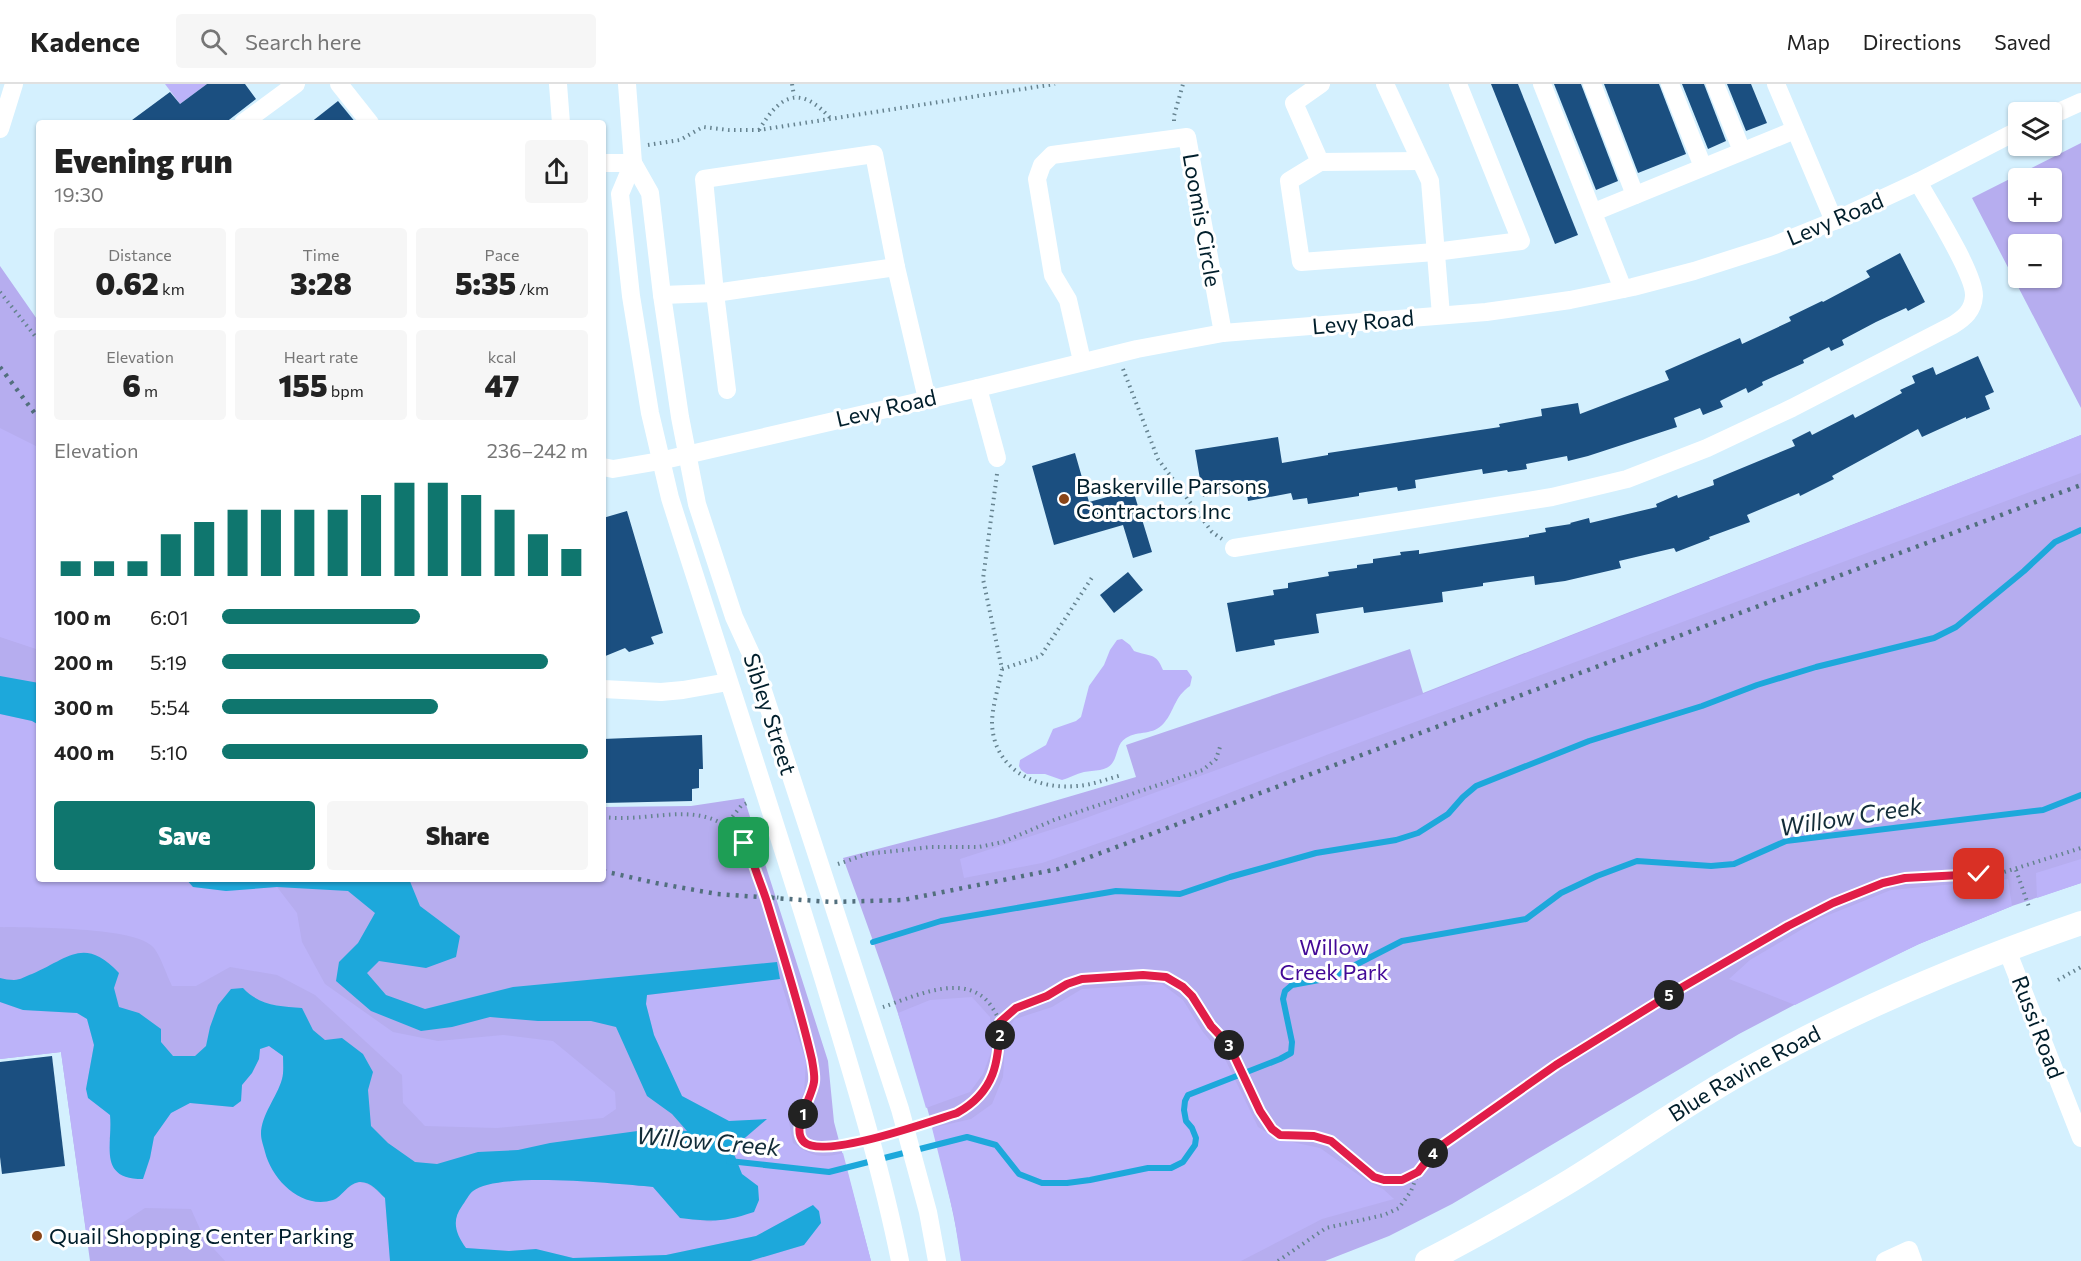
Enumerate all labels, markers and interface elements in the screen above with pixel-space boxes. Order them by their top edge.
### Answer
search box [176,14,596,68]
text: Kadence [30,24,140,58]
icon: search [197,25,230,58]
text: Search here [245,28,361,55]
text: Map [1787,29,1830,54]
text: Directions [1863,29,1961,54]
text: Saved [1994,29,2051,54]
map controls [2008,102,2062,288]
button: layers [2008,102,2062,156]
text: Evening run [54,139,233,180]
button: share [525,140,588,203]
street label: Loomis Circle [1177,151,1228,289]
button: + [2008,168,2062,222]
text: 19:30 [54,182,104,206]
street label: Levy Road [1782,186,1887,251]
button: − [2008,234,2062,288]
text: Distance [108,245,172,264]
text: Time [303,245,339,264]
text: Pace [485,245,519,264]
text: 0.62 [95,264,159,301]
text: 3:28 [290,264,352,301]
text: 5:35 [455,264,516,301]
text: km [159,279,185,298]
text: /km [516,279,549,298]
street label: Levy Road [1311,304,1415,339]
text: Elevation [106,347,174,366]
text: Heart rate [284,347,358,366]
text: kcal [488,347,516,366]
text: 6 [122,366,141,403]
text: 155 [278,366,328,403]
text: 47 [485,366,519,403]
text: m [141,381,158,400]
text: bpm [328,381,364,400]
street label: Levy Road [833,383,939,432]
text: Elevation [54,438,139,462]
text: 236–242 m [487,438,588,462]
place label: Baskerville Parsons Contractors Inc [1076,472,1267,524]
marker: Baskerville Parsons Contractors Inc [1057,492,1071,506]
text: 100 m [54,605,111,629]
text: 6:01 [150,605,188,629]
text: 200 m [54,650,113,674]
text: 5:19 [150,650,187,674]
street label: Sibley Street [738,650,803,778]
text: 300 m [54,695,114,719]
text: 5:54 [150,695,190,719]
text: 400 m [54,740,114,764]
text: 5:10 [150,740,188,764]
water label: Willow Creek [1777,790,1925,841]
button: Save [54,801,315,870]
button: Share [327,801,588,870]
pin [718,817,769,868]
icon: arrive [727,826,760,859]
pin [1953,848,2004,899]
icon: check [1962,857,1995,890]
park label: Willow Creek Park [1280,933,1388,985]
street label: Russi Road [2006,972,2070,1082]
pin: 5 [1654,980,1684,1010]
text: 5 [1664,985,1674,1004]
street label: Blue Ravine Road [1663,1019,1825,1127]
pin: 2 [985,1020,1015,1050]
text: 2 [995,1025,1005,1044]
pin: 3 [1214,1030,1244,1060]
text: 3 [1224,1035,1234,1054]
pin: 1 [788,1099,818,1129]
text: 1 [799,1104,807,1123]
water label: Willow Creek [635,1120,782,1161]
pin: 4 [1418,1138,1448,1168]
text: 4 [1428,1143,1438,1162]
place label: Quail Shopping Center Parking [49,1222,354,1249]
marker: Quail Shopping Center Parking [30,1229,44,1243]

